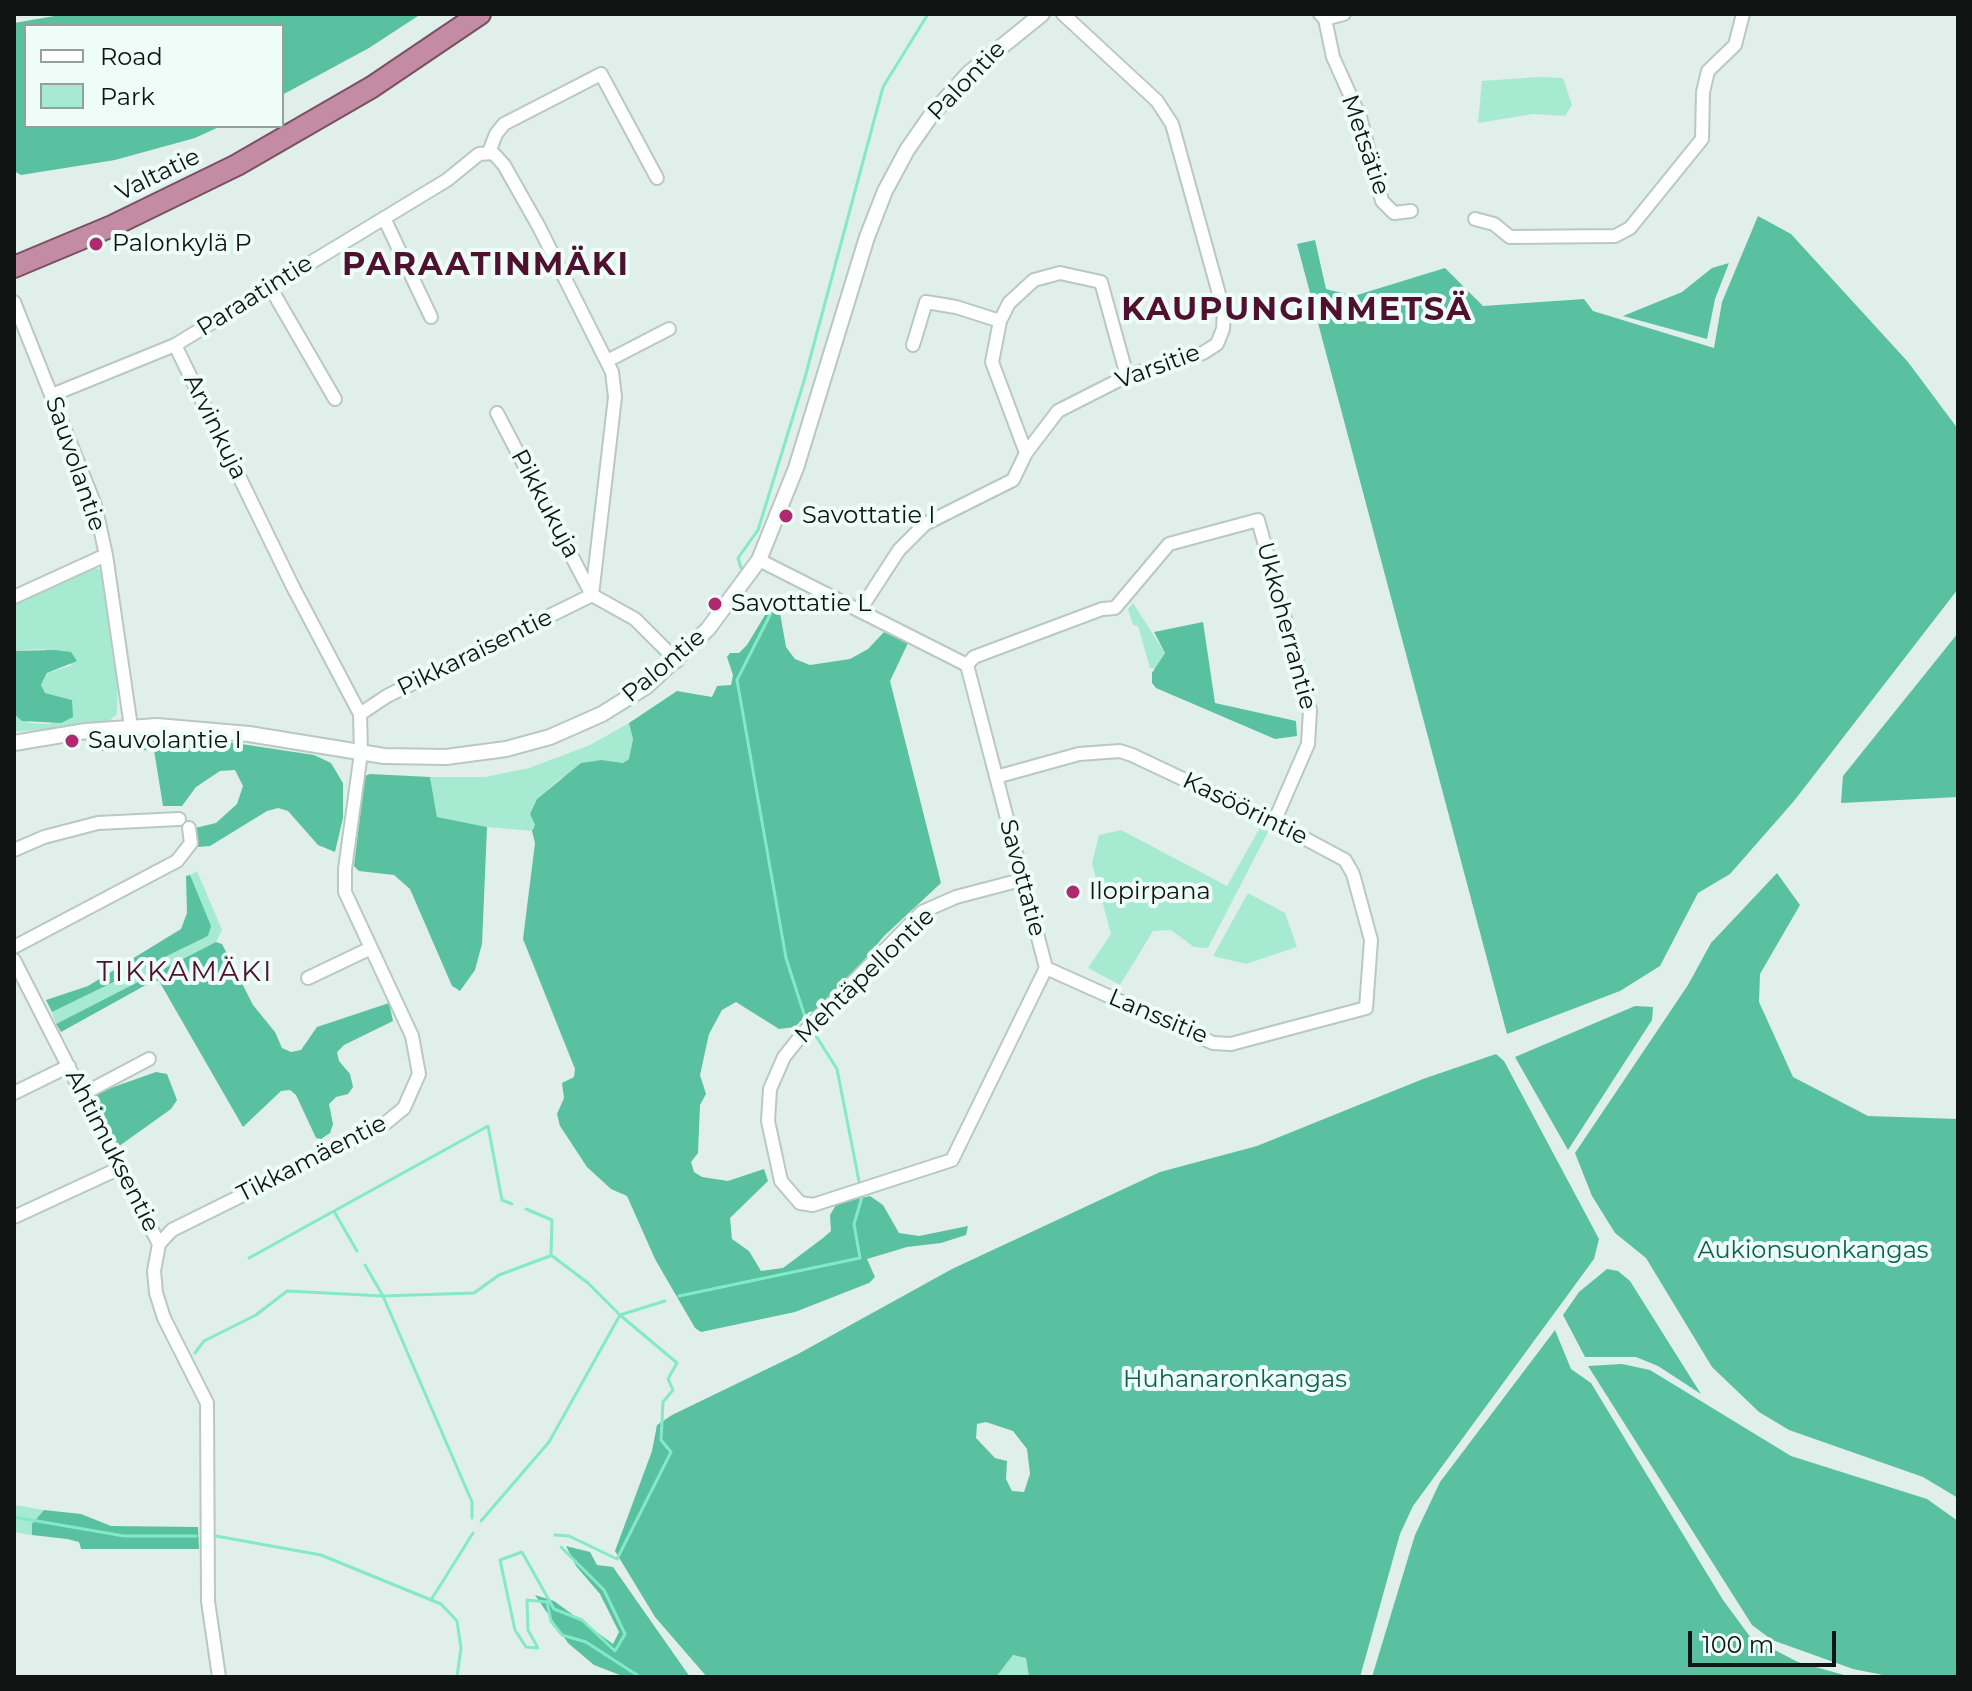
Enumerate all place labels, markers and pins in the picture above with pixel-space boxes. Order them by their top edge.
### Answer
place label: Palonkylä P [112,230,252,258]
marker: Palonkylä P [87,235,105,253]
place label: Savottatie I [802,502,935,530]
marker: Savottatie I [777,507,795,525]
place label: Savottatie L [731,590,871,618]
marker: Savottatie L [706,595,724,613]
place label: Sauvolantie I [88,727,242,755]
marker: Sauvolantie I [63,732,81,750]
place label: Ilopirpana [1089,878,1211,906]
marker: Ilopirpana [1064,883,1082,901]

